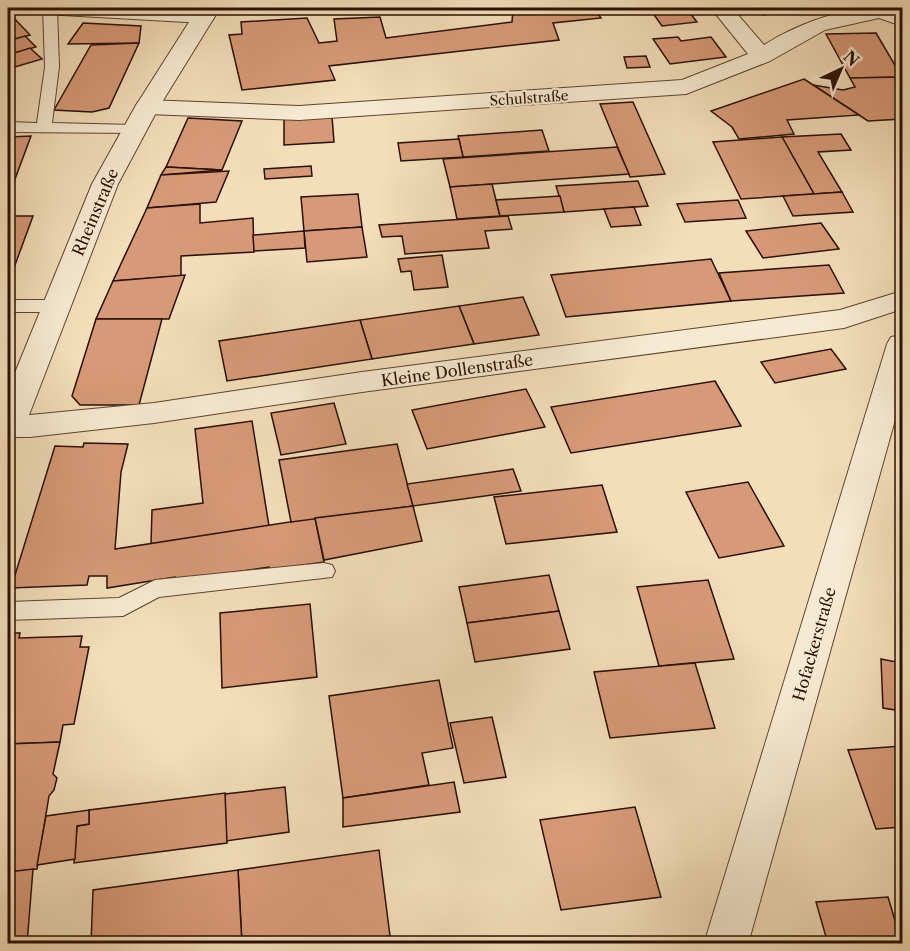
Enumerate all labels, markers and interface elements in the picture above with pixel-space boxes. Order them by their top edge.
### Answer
north arrow [811,39,871,99]
text: N [839,46,863,70]
street label: Schulstraße [489,86,569,110]
street label: Rheinstraße [68,165,122,259]
street label: Kleine Dollenstraße [380,349,534,391]
street label: Hofackerstraße [788,585,840,703]

